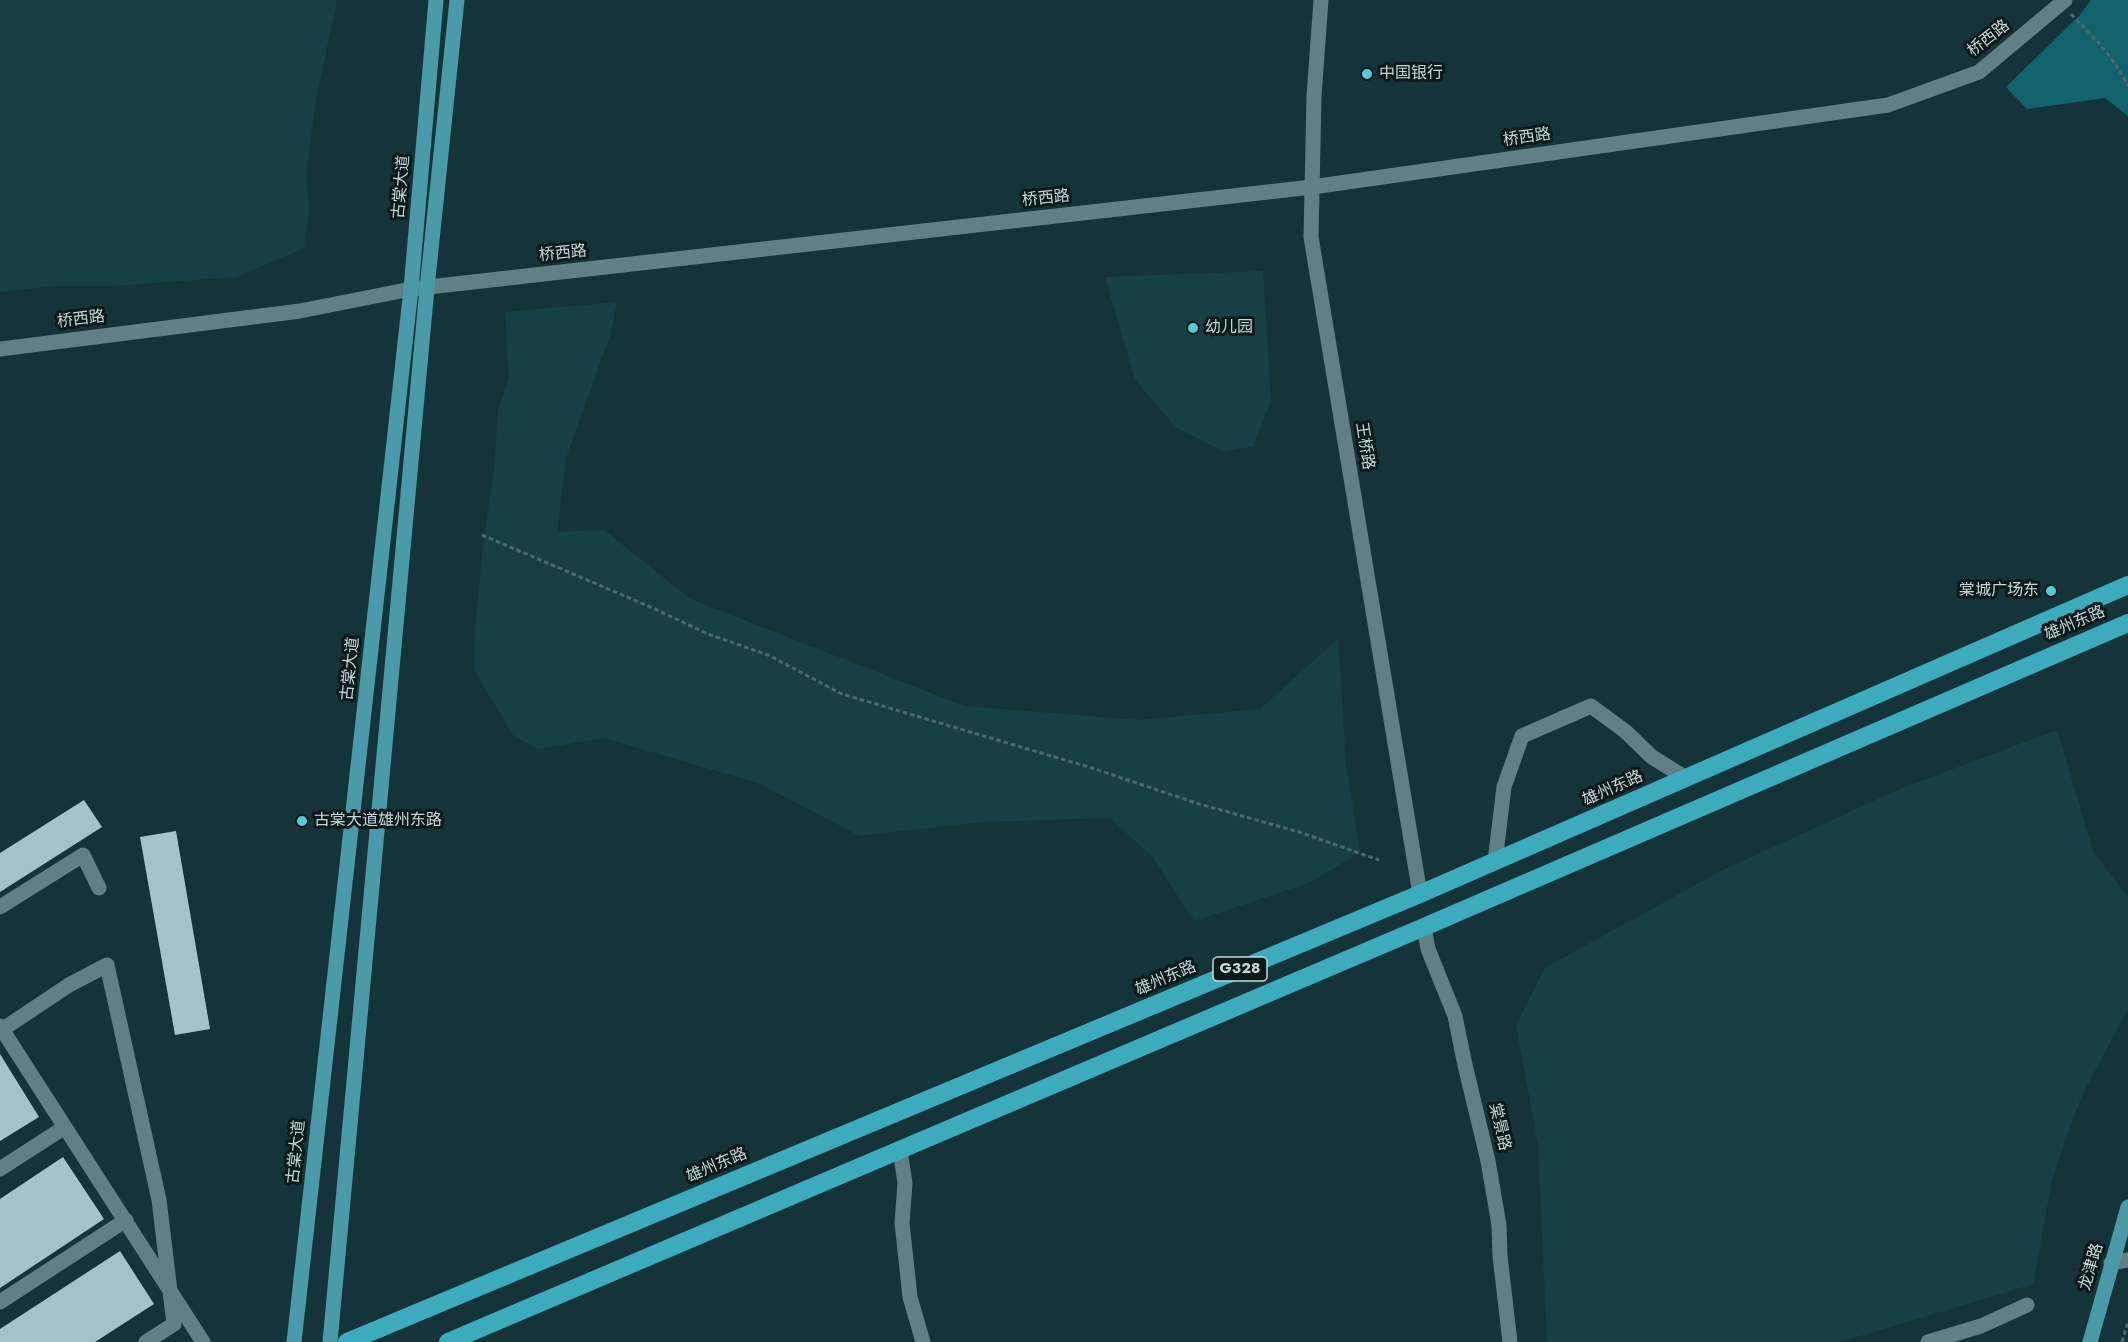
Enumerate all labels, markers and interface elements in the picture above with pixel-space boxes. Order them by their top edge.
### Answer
street label: 桥西路 [1964,17,2014,61]
place label: 中国银行 [1379,64,1443,84]
marker: 中国银行 [1360,67,1374,81]
street label: 桥西路 [1502,125,1552,151]
street label: 古棠大道 [390,154,414,220]
street label: 桥西路 [1021,187,1071,211]
street label: 桥西路 [538,242,588,266]
street label: 桥西路 [56,308,106,332]
place label: 幼儿园 [1205,318,1253,338]
marker: 幼儿园 [1186,321,1200,335]
street label: 王桥路 [1351,421,1377,471]
place label: 棠城广场东 [1959,581,2039,601]
marker: 棠城广场东 [2044,584,2058,598]
street label: 雄州东路 [2042,603,2108,645]
street label: 古棠大道 [338,636,364,702]
street label: 雄州东路 [1580,767,1646,811]
place label: 古棠大道雄州东路 [314,811,442,831]
marker: 古棠大道雄州东路 [295,814,309,828]
road number: G328 [1213,957,1267,981]
street label: 雄州东路 [1133,958,1199,1000]
street label: 棠景路 [1484,1101,1514,1153]
street label: 古棠大道 [284,1119,310,1185]
street label: 雄州东路 [684,1145,750,1187]
street label: 龙津路 [2076,1241,2108,1293]

